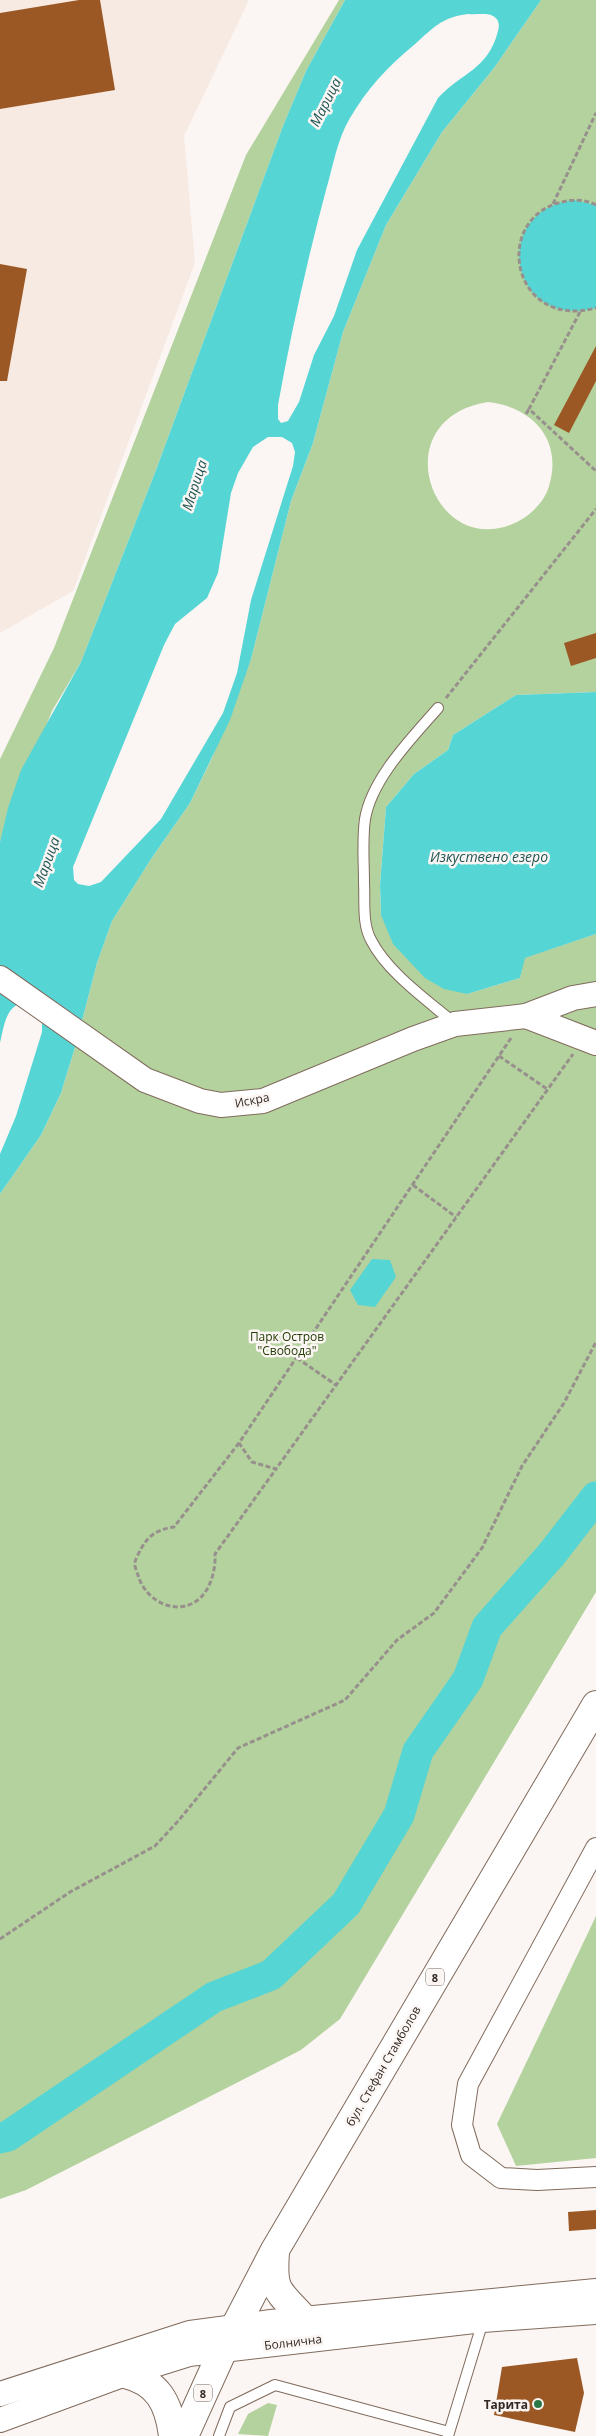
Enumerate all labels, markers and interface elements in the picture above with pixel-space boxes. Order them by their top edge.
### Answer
water label: Марица [305,74,345,129]
water label: Марица [177,457,211,513]
water label: Марица [28,834,64,890]
water label: Изкуствено езеро [430,847,548,866]
street label: Искра [233,1088,271,1112]
park label: Парк Остров "Свобода" [250,1328,324,1359]
road number: 8 [426,1968,444,1985]
street label: бул. Стефан Стамболов [342,2003,424,2129]
street label: Болнична [263,2330,323,2354]
road number: 8 [194,2384,212,2402]
place label: Тарита [484,2396,528,2413]
marker: Тарита [532,2398,544,2410]

